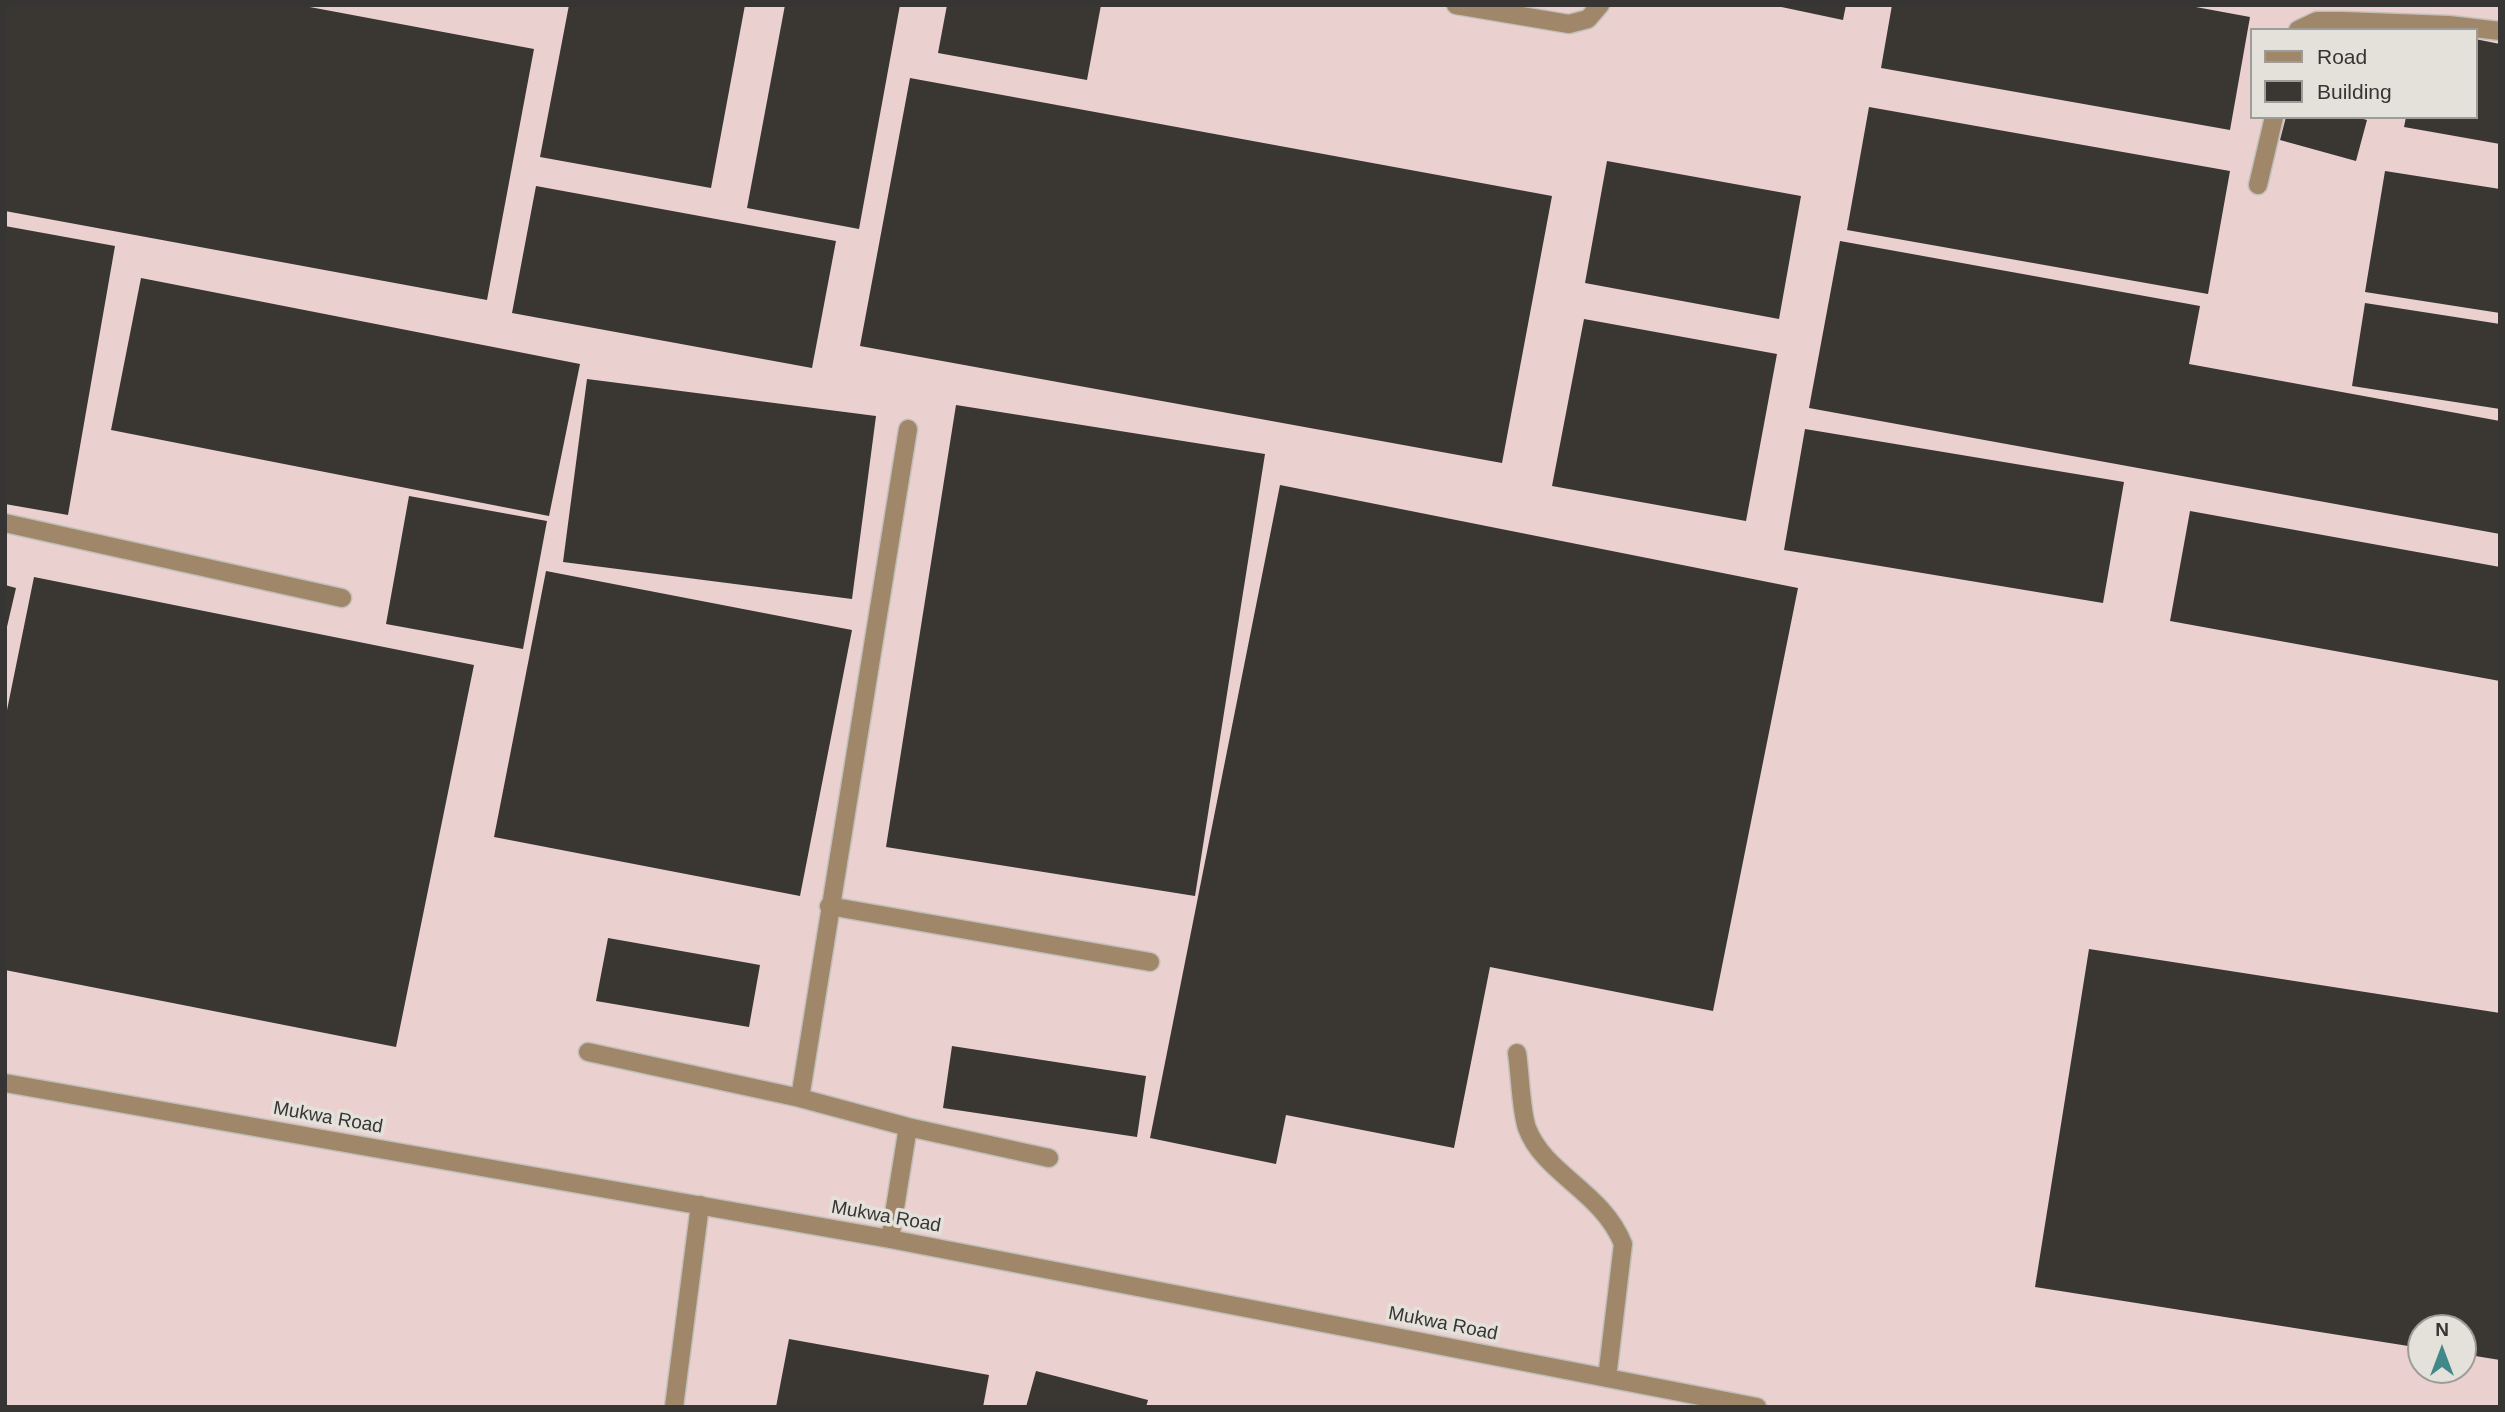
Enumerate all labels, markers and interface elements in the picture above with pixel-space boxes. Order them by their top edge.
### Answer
legend [2250,28,2477,119]
text: Road [2317,45,2367,68]
text: Building [2317,80,2392,103]
street label: Mukwa Road [271,1097,385,1139]
street label: Mukwa Road [829,1196,943,1238]
street label: Mukwa Road [1386,1302,1500,1346]
north arrow [2407,1314,2477,1384]
text: N [2435,1319,2449,1340]

